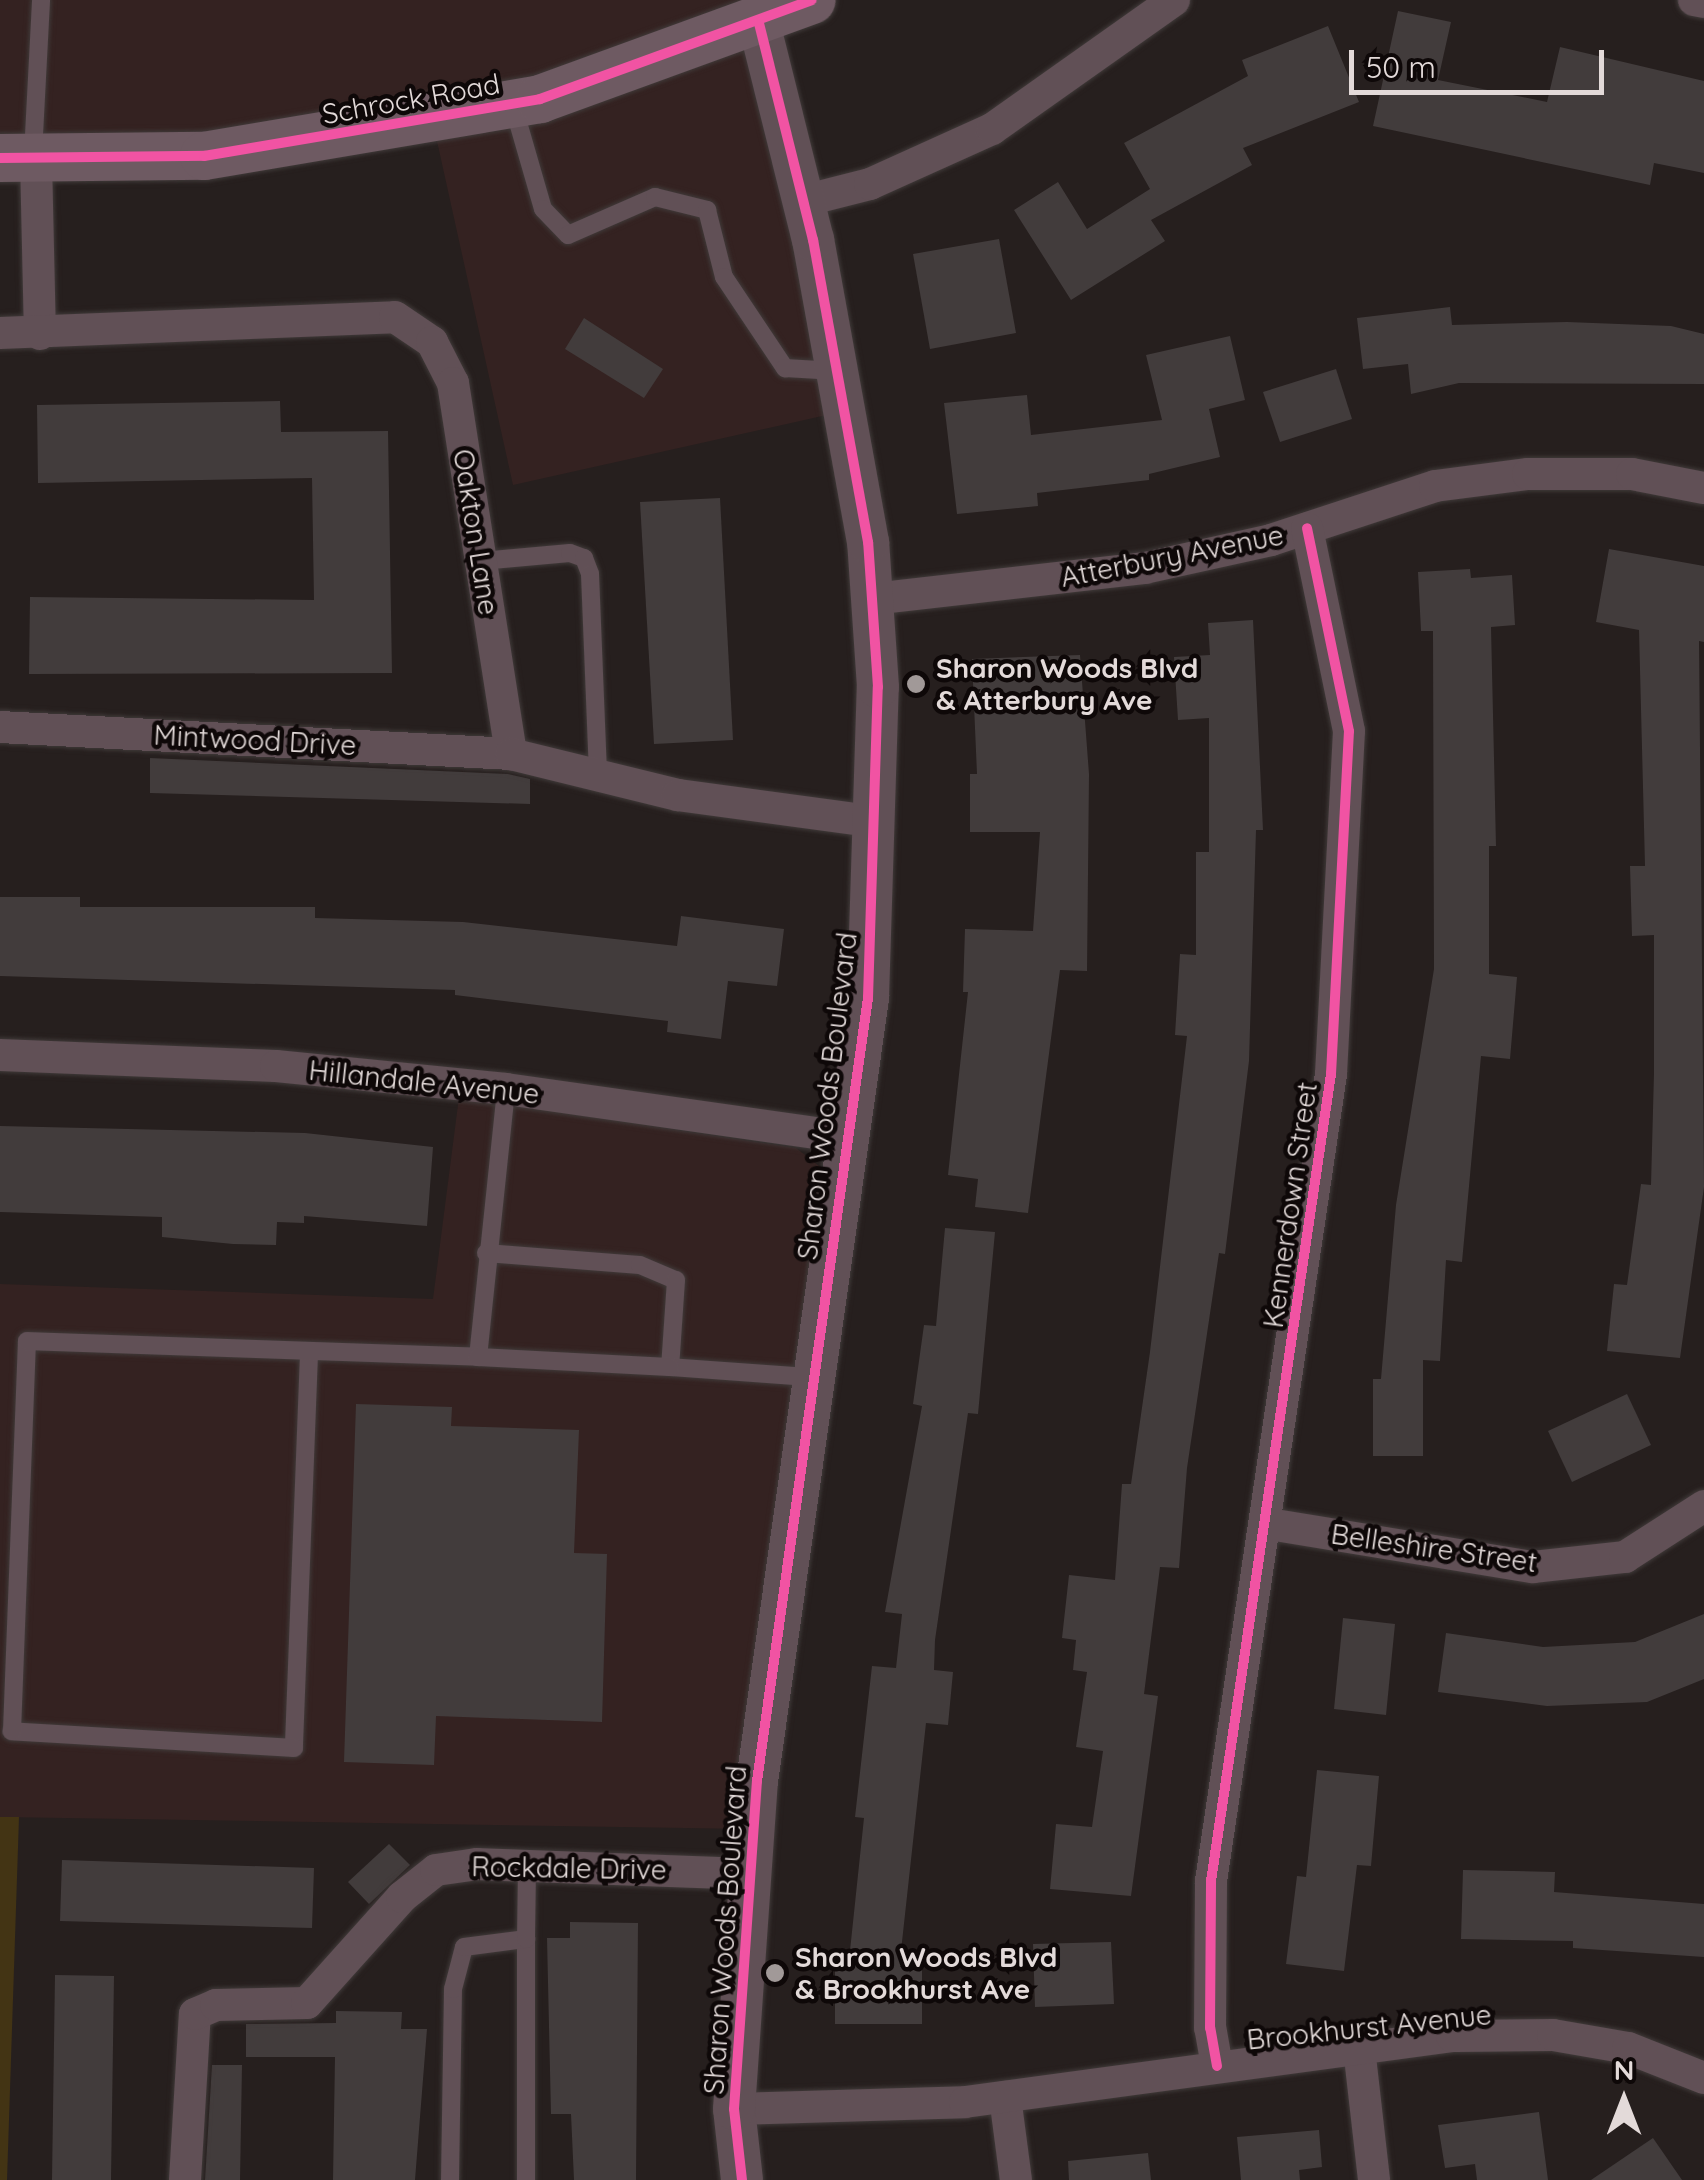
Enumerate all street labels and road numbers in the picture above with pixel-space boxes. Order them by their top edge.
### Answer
street label: Schrock Road [320,67,502,131]
street label: Oakton Lane [446,447,506,617]
street label: Atterbury Avenue [1058,518,1286,594]
street label: Mintwood Drive [153,718,357,762]
street label: Sharon Woods Boulevard [790,930,864,1262]
street label: Hillandale Avenue [307,1053,541,1111]
street label: Kennerdown Street [1256,1080,1324,1330]
street label: Belleshire Street [1329,1517,1539,1579]
street label: Sharon Woods Boulevard [697,1765,753,2095]
street label: Rockdale Drive [471,1849,667,1887]
street label: Brookhurst Avenue [1245,1997,1493,2057]

